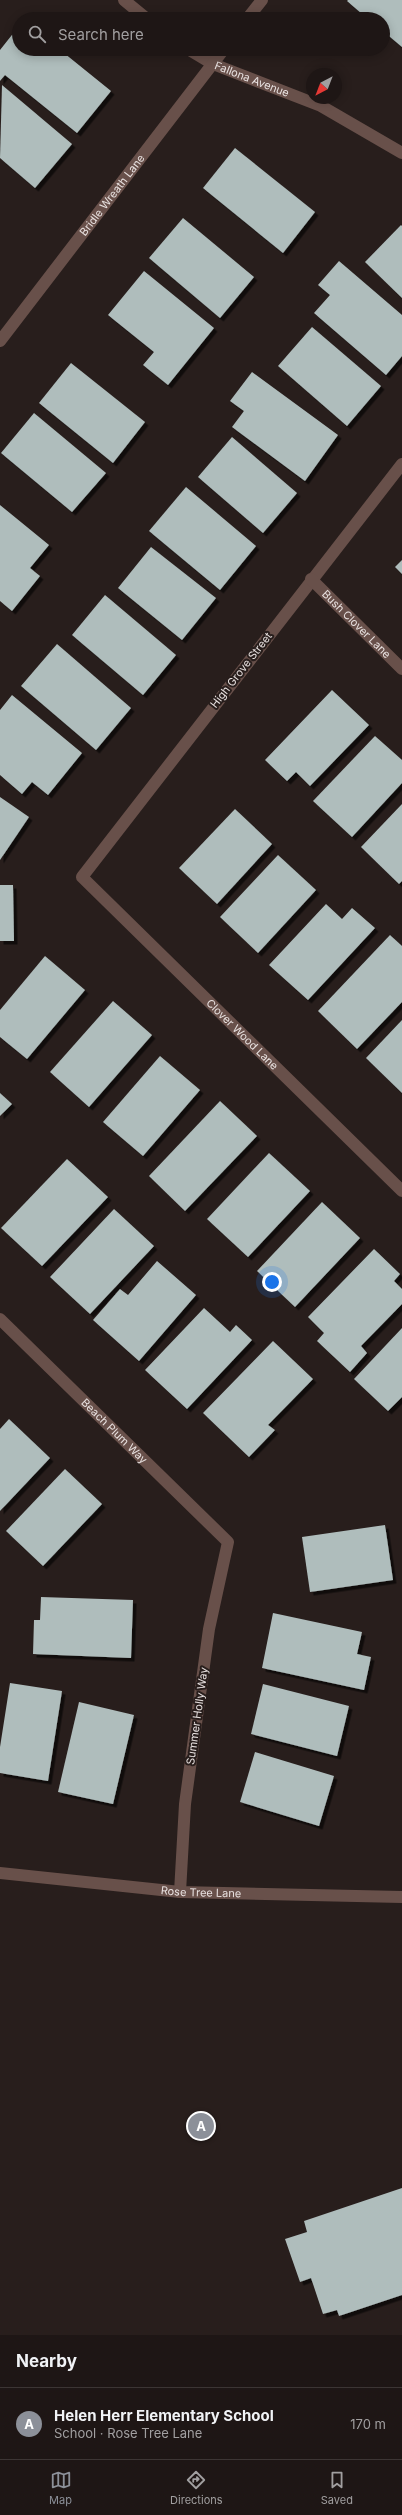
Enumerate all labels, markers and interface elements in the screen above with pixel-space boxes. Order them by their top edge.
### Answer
search box [12,12,390,56]
icon: search [26,23,48,45]
text: Search here [58,25,144,44]
street label: Fallona Avenue [213,58,291,100]
north arrow [306,68,342,104]
street label: Bridle Wreath Lane [76,152,148,238]
street label: Bush Clover Lane [319,587,394,661]
street label: High Grove Street [207,629,275,711]
street label: Clover Wood Lane [203,996,281,1073]
your location [262,1272,282,1292]
street label: Beach Plum Way [78,1395,150,1466]
street label: Summer Holly Way [183,1666,211,1766]
street label: Rose Tree Lane [160,1883,241,1900]
pin: A [188,2111,214,2141]
text: Nearby [16,2351,77,2371]
text: Helen Herr Elementary School [54,2406,274,2425]
text: A [24,2416,34,2432]
text: 170 m [350,2416,386,2432]
text: School · Rose Tree Lane [54,2425,202,2441]
tab: Map [49,2469,72,2507]
tab: Directions [170,2469,223,2507]
tab: Saved [321,2469,353,2507]

